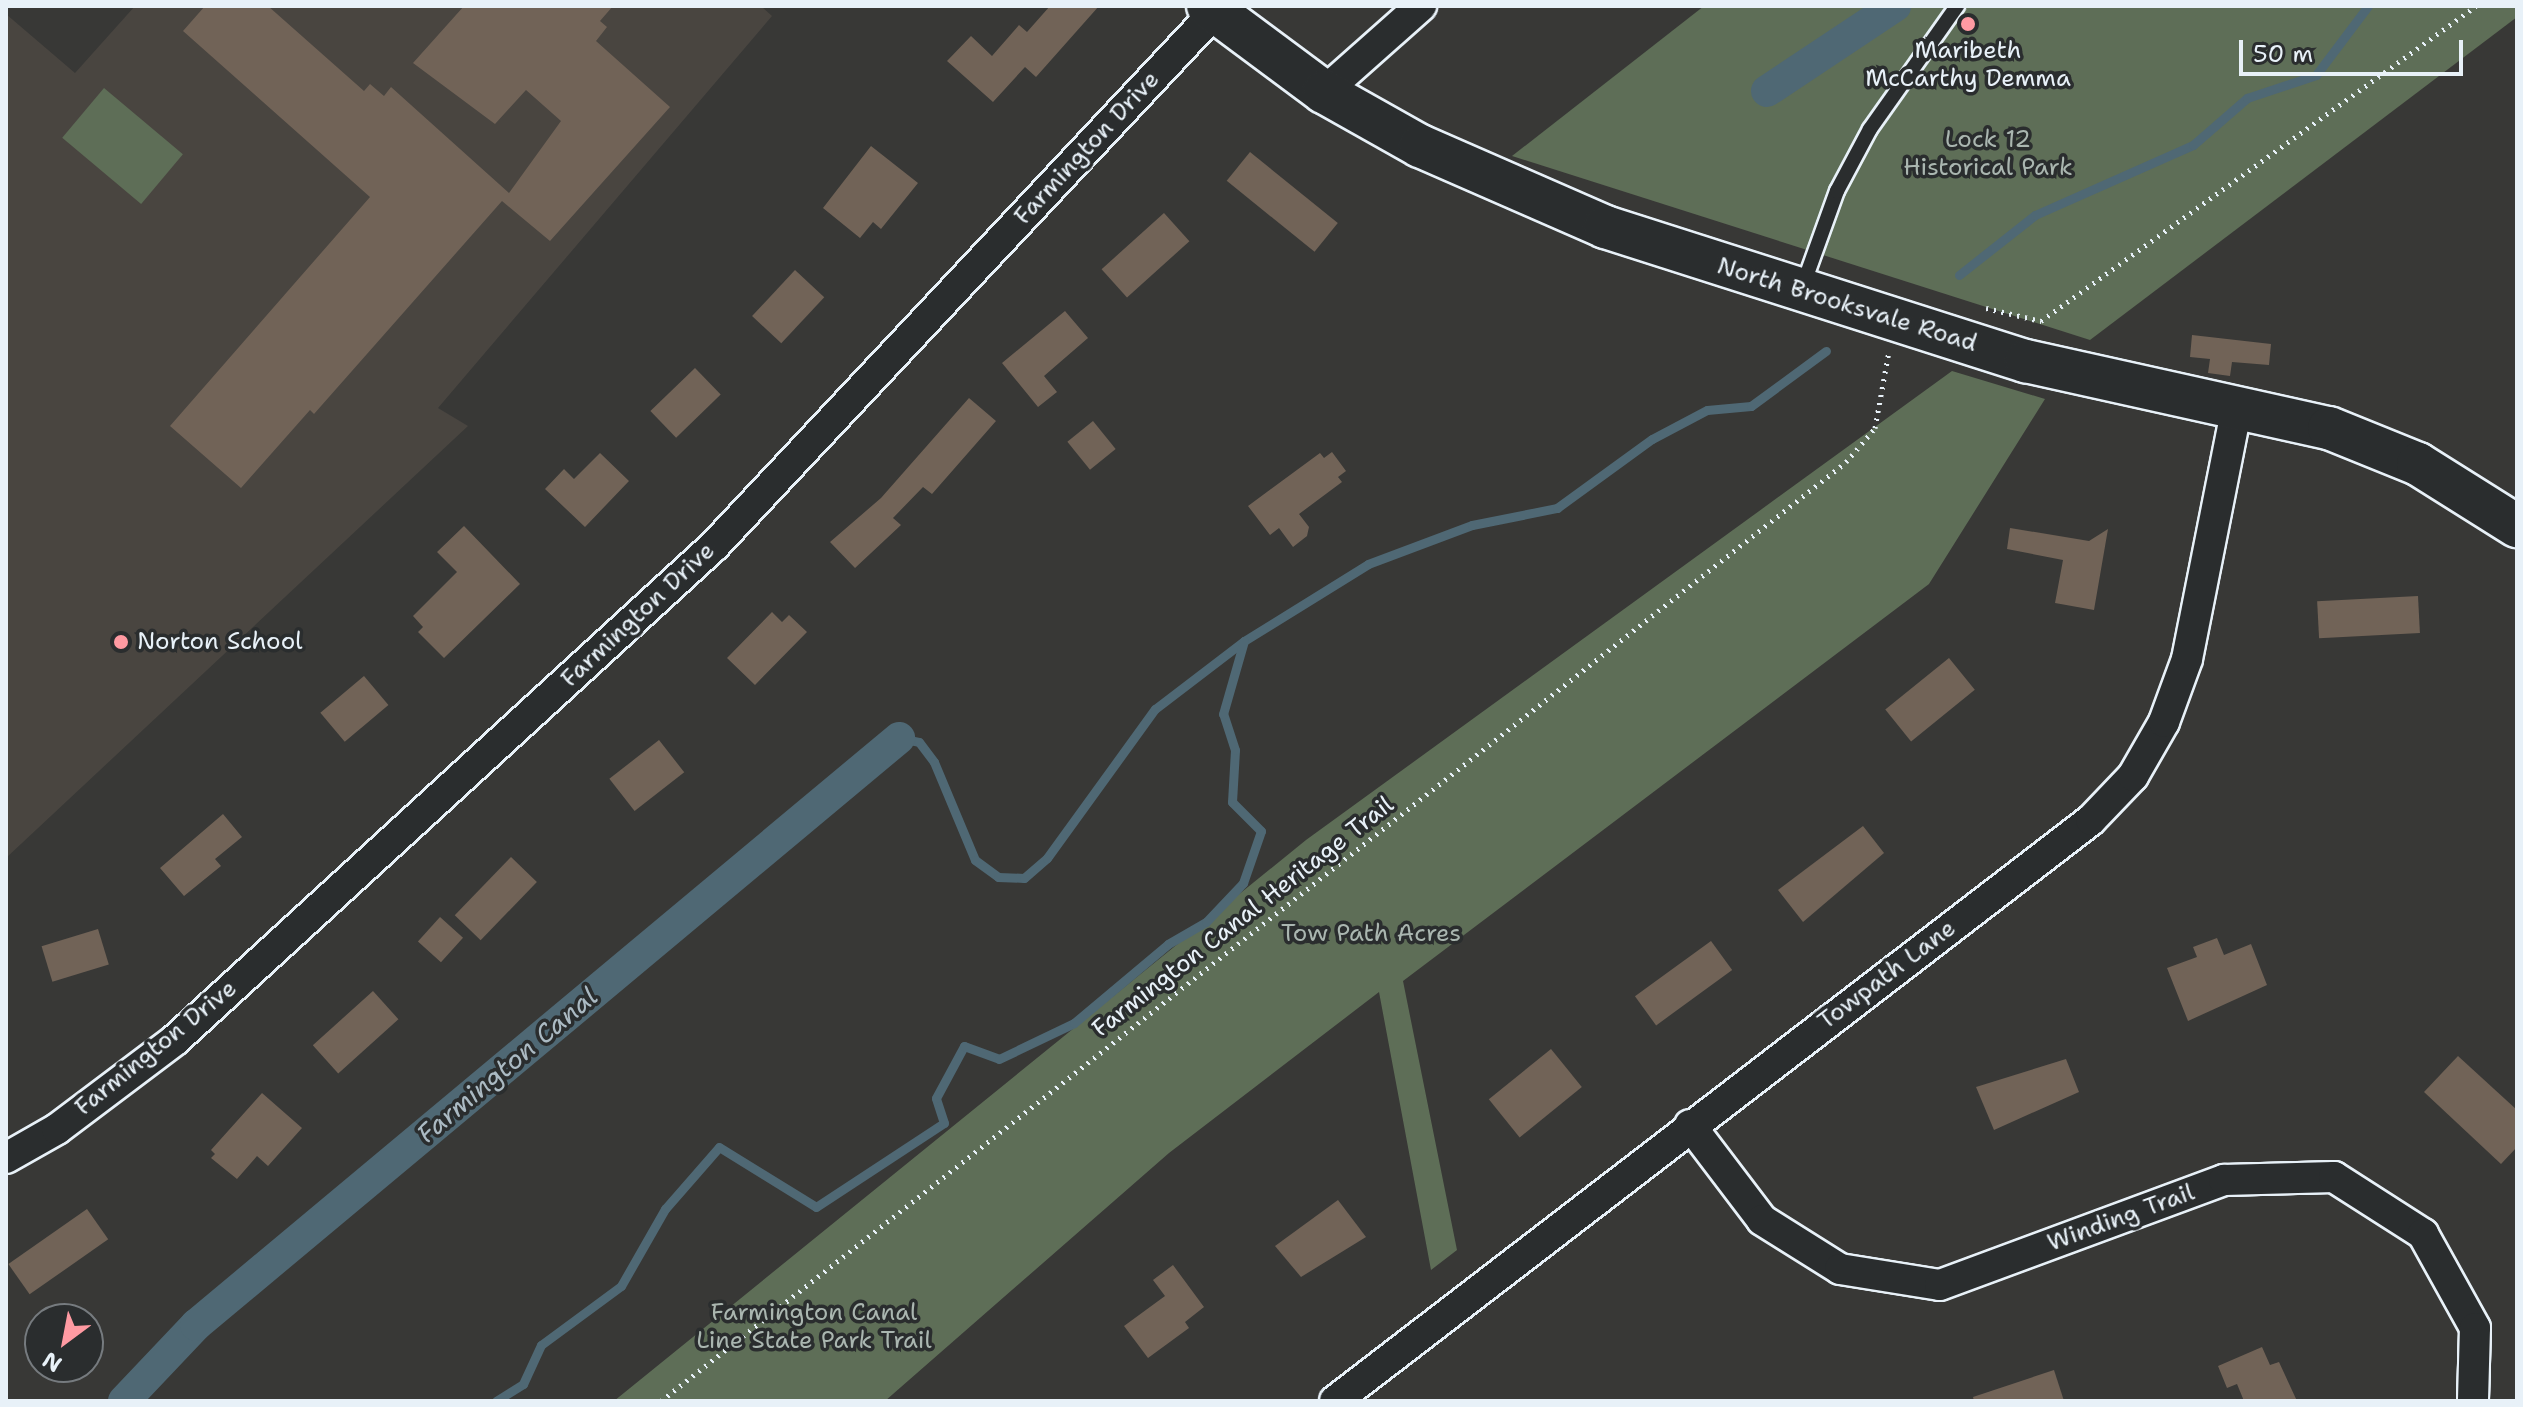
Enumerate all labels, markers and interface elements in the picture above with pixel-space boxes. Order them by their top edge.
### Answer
marker: Maribeth McCarthy Demma [1959,15,1977,33]
scale bar [2243,24,2467,74]
place label: Maribeth McCarthy Demma [1865,37,2071,93]
text: 50 m [2253,38,2313,70]
street label: Farmington Drive [1008,65,1166,231]
park label: Lock 12 Historical Park [1903,126,2073,182]
street label: North Brooksvale Road [1714,252,1980,358]
street label: Farmington Drive [555,536,721,694]
place label: Norton School [137,628,302,656]
marker: Norton School [112,633,130,651]
street label: Farmington Canal Heritage Trail [1087,790,1399,1044]
street label: Towpath Lane [1813,914,1961,1036]
park label: Tow Path Acres [1281,920,1461,948]
street label: Farmington Drive [69,974,243,1122]
water label: Farmington Canal [411,981,603,1149]
street label: Winding Trail [2044,1178,2198,1258]
park label: Farmington Canal Line State Park Trail [696,1299,932,1355]
north arrow [24,1303,104,1383]
text: N [37,1345,67,1379]

